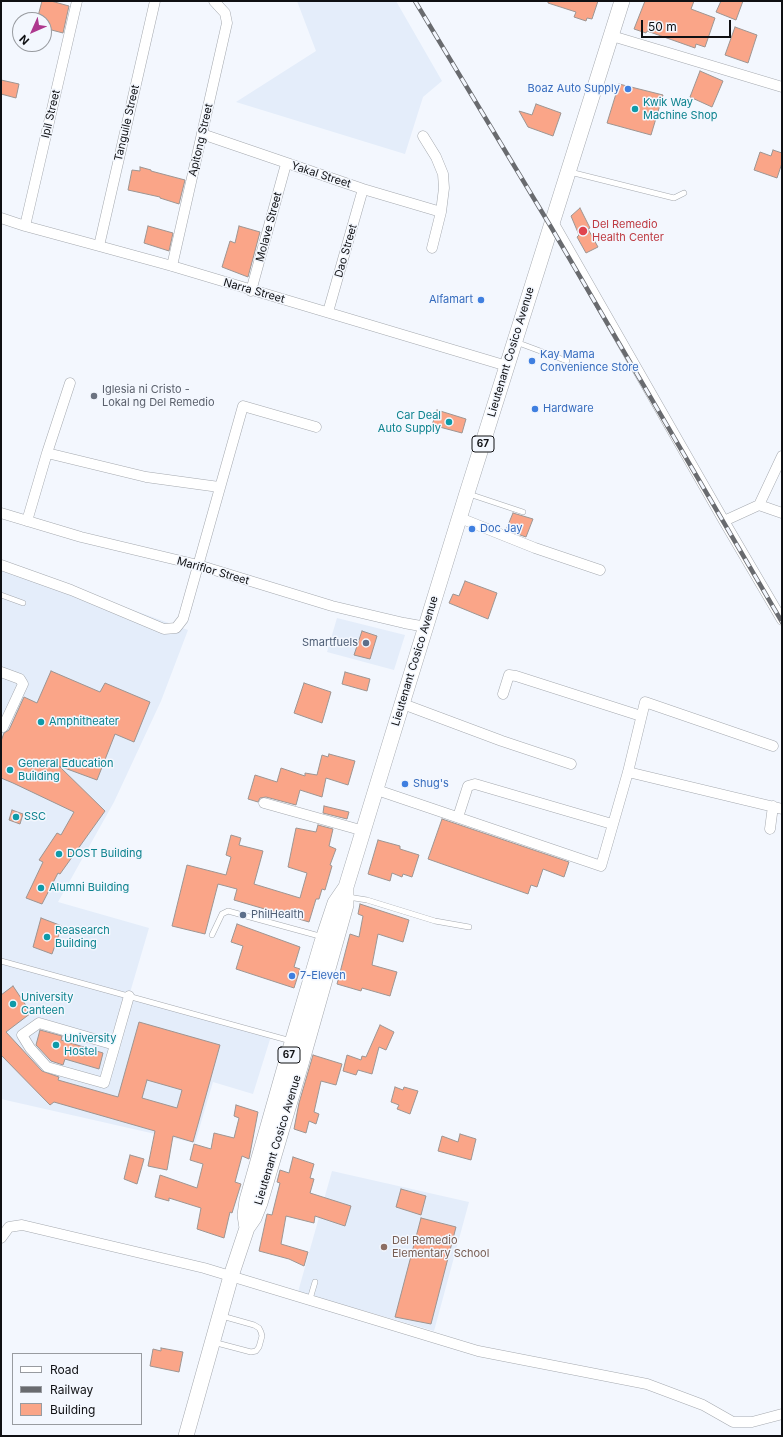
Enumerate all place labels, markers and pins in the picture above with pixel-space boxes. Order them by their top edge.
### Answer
place label: Boaz Auto Supply [528,82,620,96]
marker: Boaz Auto Supply [623,84,633,94]
place label: Kwik Way Machine Shop [643,96,717,122]
marker: Kwik Way Machine Shop [630,104,640,114]
place label: Del Remedio Health Center [592,218,664,244]
marker: Del Remedio Health Center [577,225,589,237]
place label: Alfamart [429,293,473,307]
marker: Alfamart [476,295,486,305]
place label: Kay Mama Convenience Store [540,348,639,374]
marker: Kay Mama Convenience Store [527,356,537,366]
place label: Iglesia ni Cristo - Lokal ng Del Remedio [102,383,215,409]
marker: Iglesia ni Cristo - Lokal ng Del Remedio [89,391,99,401]
place label: Hardware [543,402,594,416]
marker: Hardware [530,404,540,414]
place label: Car Deal Auto Supply [378,409,441,435]
marker: Car Deal Auto Supply [444,417,454,427]
place label: Doc Jay [480,522,522,536]
marker: Doc Jay [467,524,477,534]
place label: Smartfuels [302,636,358,650]
marker: Smartfuels [361,638,371,648]
place label: Amphitheater [49,715,119,729]
marker: Amphitheater [36,717,46,727]
place label: General Education Building [18,757,113,783]
marker: General Education Building [5,765,15,775]
place label: Shug's [413,777,449,791]
marker: Shug's [400,779,410,789]
place label: SSC [24,810,46,824]
marker: SSC [11,812,21,822]
place label: DOST Building [67,847,142,861]
marker: DOST Building [54,849,64,859]
place label: Alumni Building [49,881,129,895]
marker: Alumni Building [36,883,46,893]
place label: PhilHealth [251,908,304,922]
marker: PhilHealth [238,910,248,920]
place label: Reasearch Building [55,924,110,950]
marker: Reasearch Building [42,932,52,942]
place label: 7-Eleven [300,969,346,983]
marker: 7-Eleven [287,971,297,981]
place label: University Canteen [21,991,73,1017]
marker: University Canteen [8,999,18,1009]
place label: University Hostel [64,1032,116,1058]
marker: University Hostel [51,1040,61,1050]
place label: Del Remedio Elementary School [392,1234,489,1260]
marker: Del Remedio Elementary School [379,1242,389,1252]

